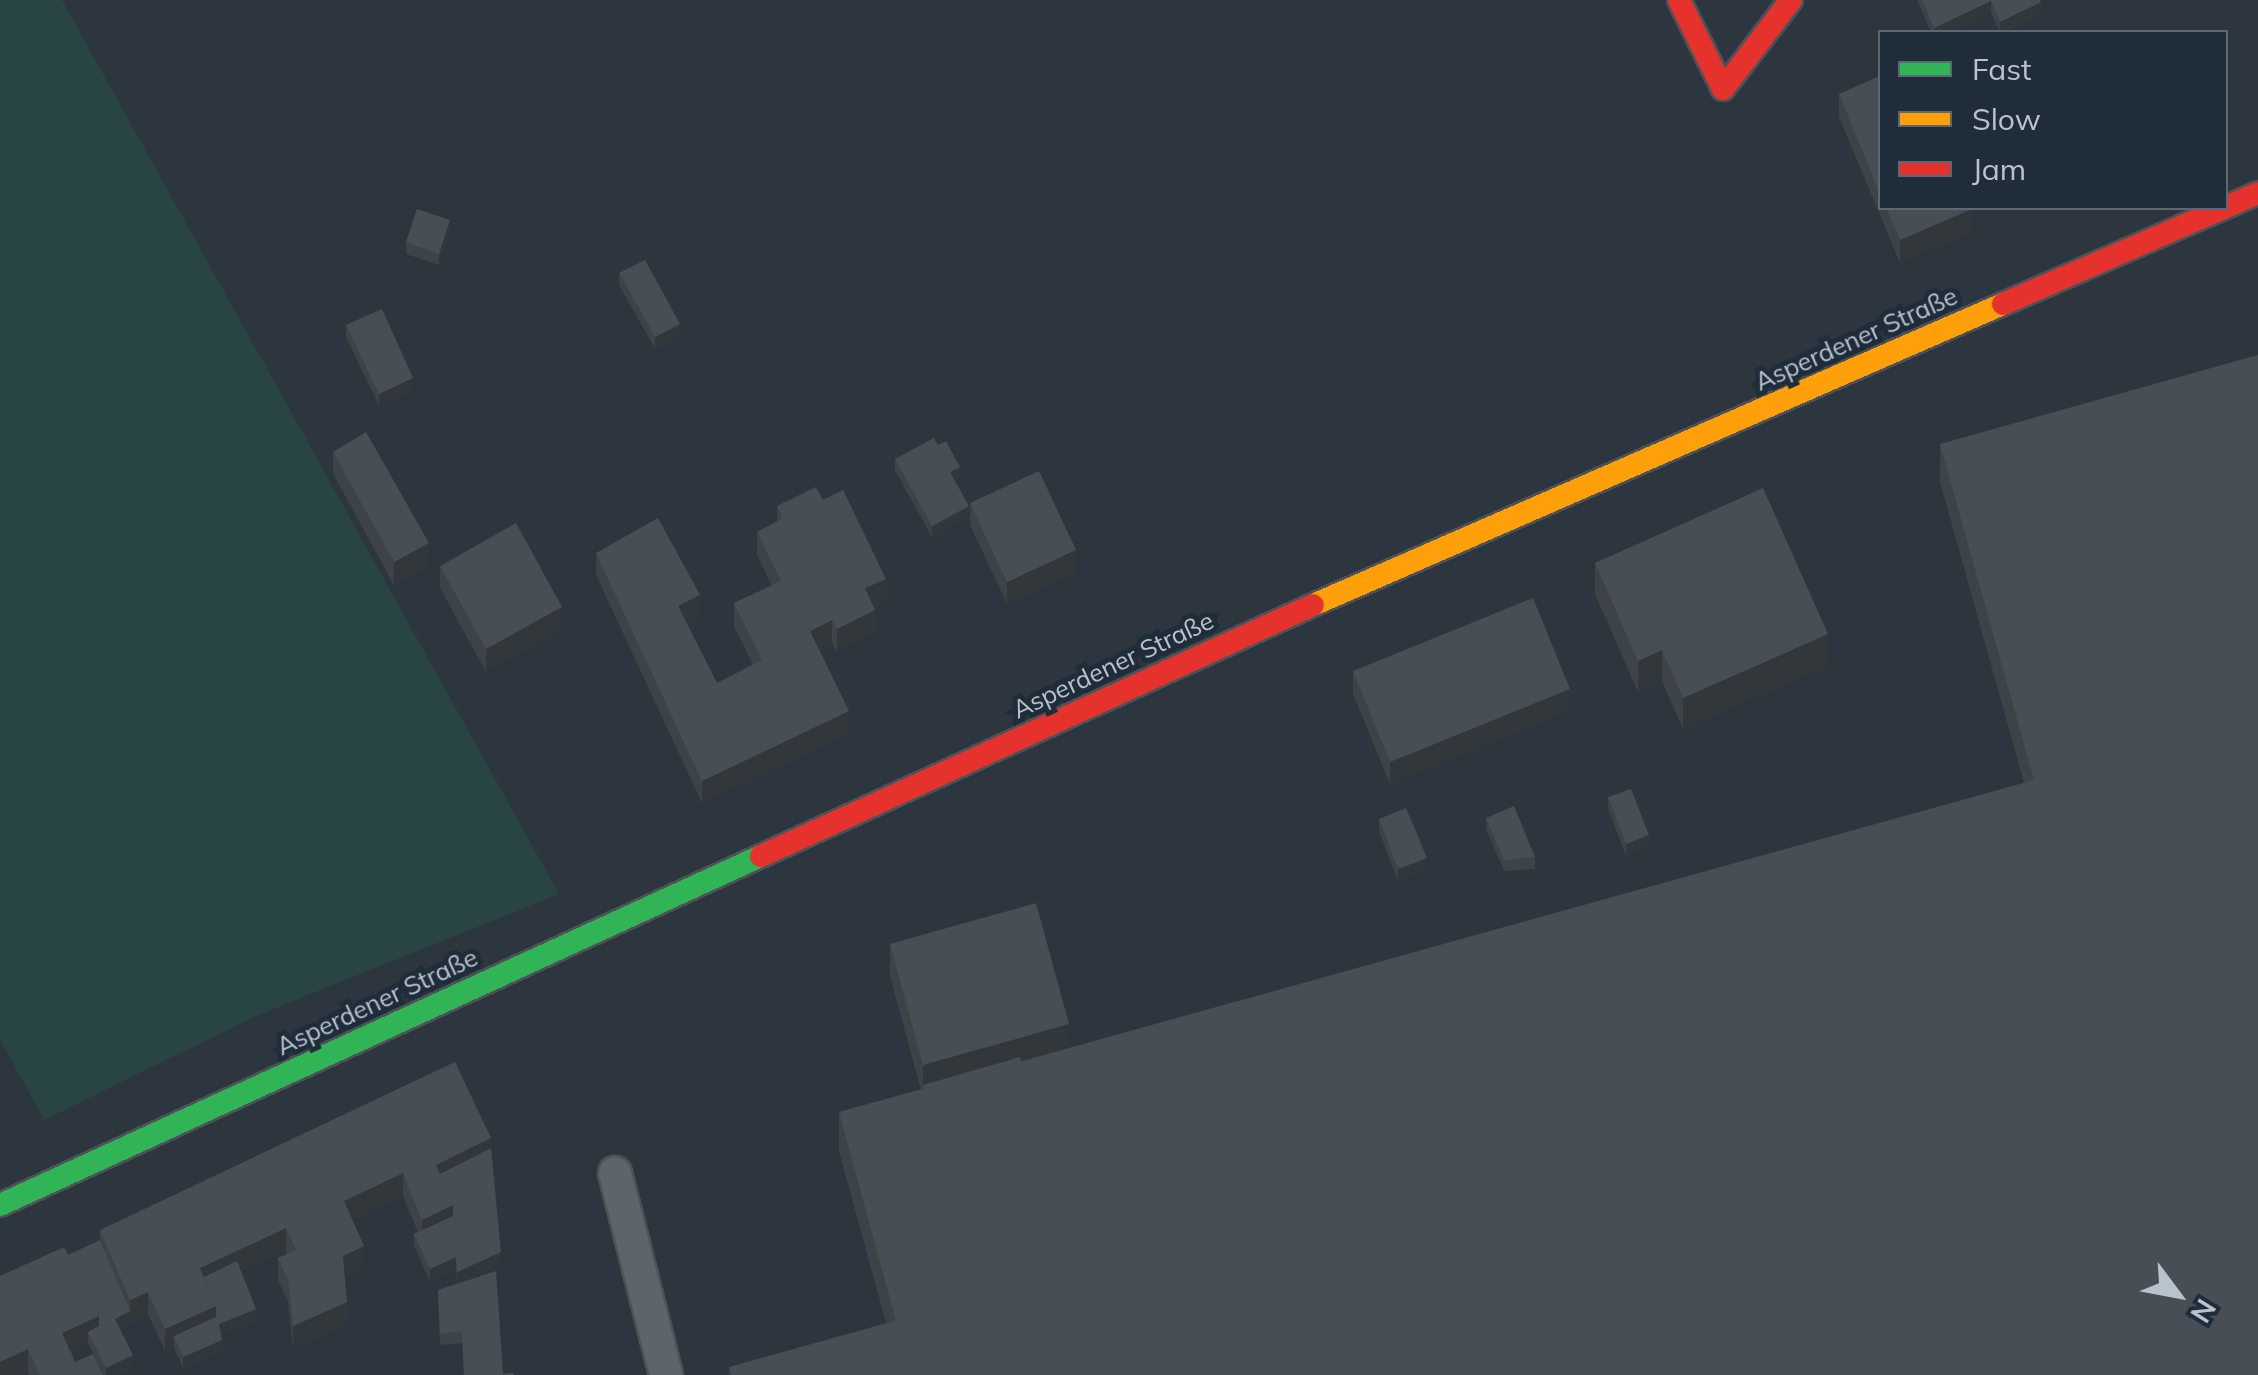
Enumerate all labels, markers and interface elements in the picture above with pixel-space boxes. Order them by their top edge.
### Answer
legend [1878,30,2228,210]
text: Fast [1972,50,2032,88]
text: Slow [1972,100,2041,138]
text: Jam [1972,150,2026,188]
street label: Asperdener Straße [1750,281,1962,397]
street label: Asperdener Straße [1008,605,1218,725]
street label: Asperdener Straße [272,942,482,1062]
north arrow [2128,1245,2228,1345]
text: N [2183,1293,2224,1329]

